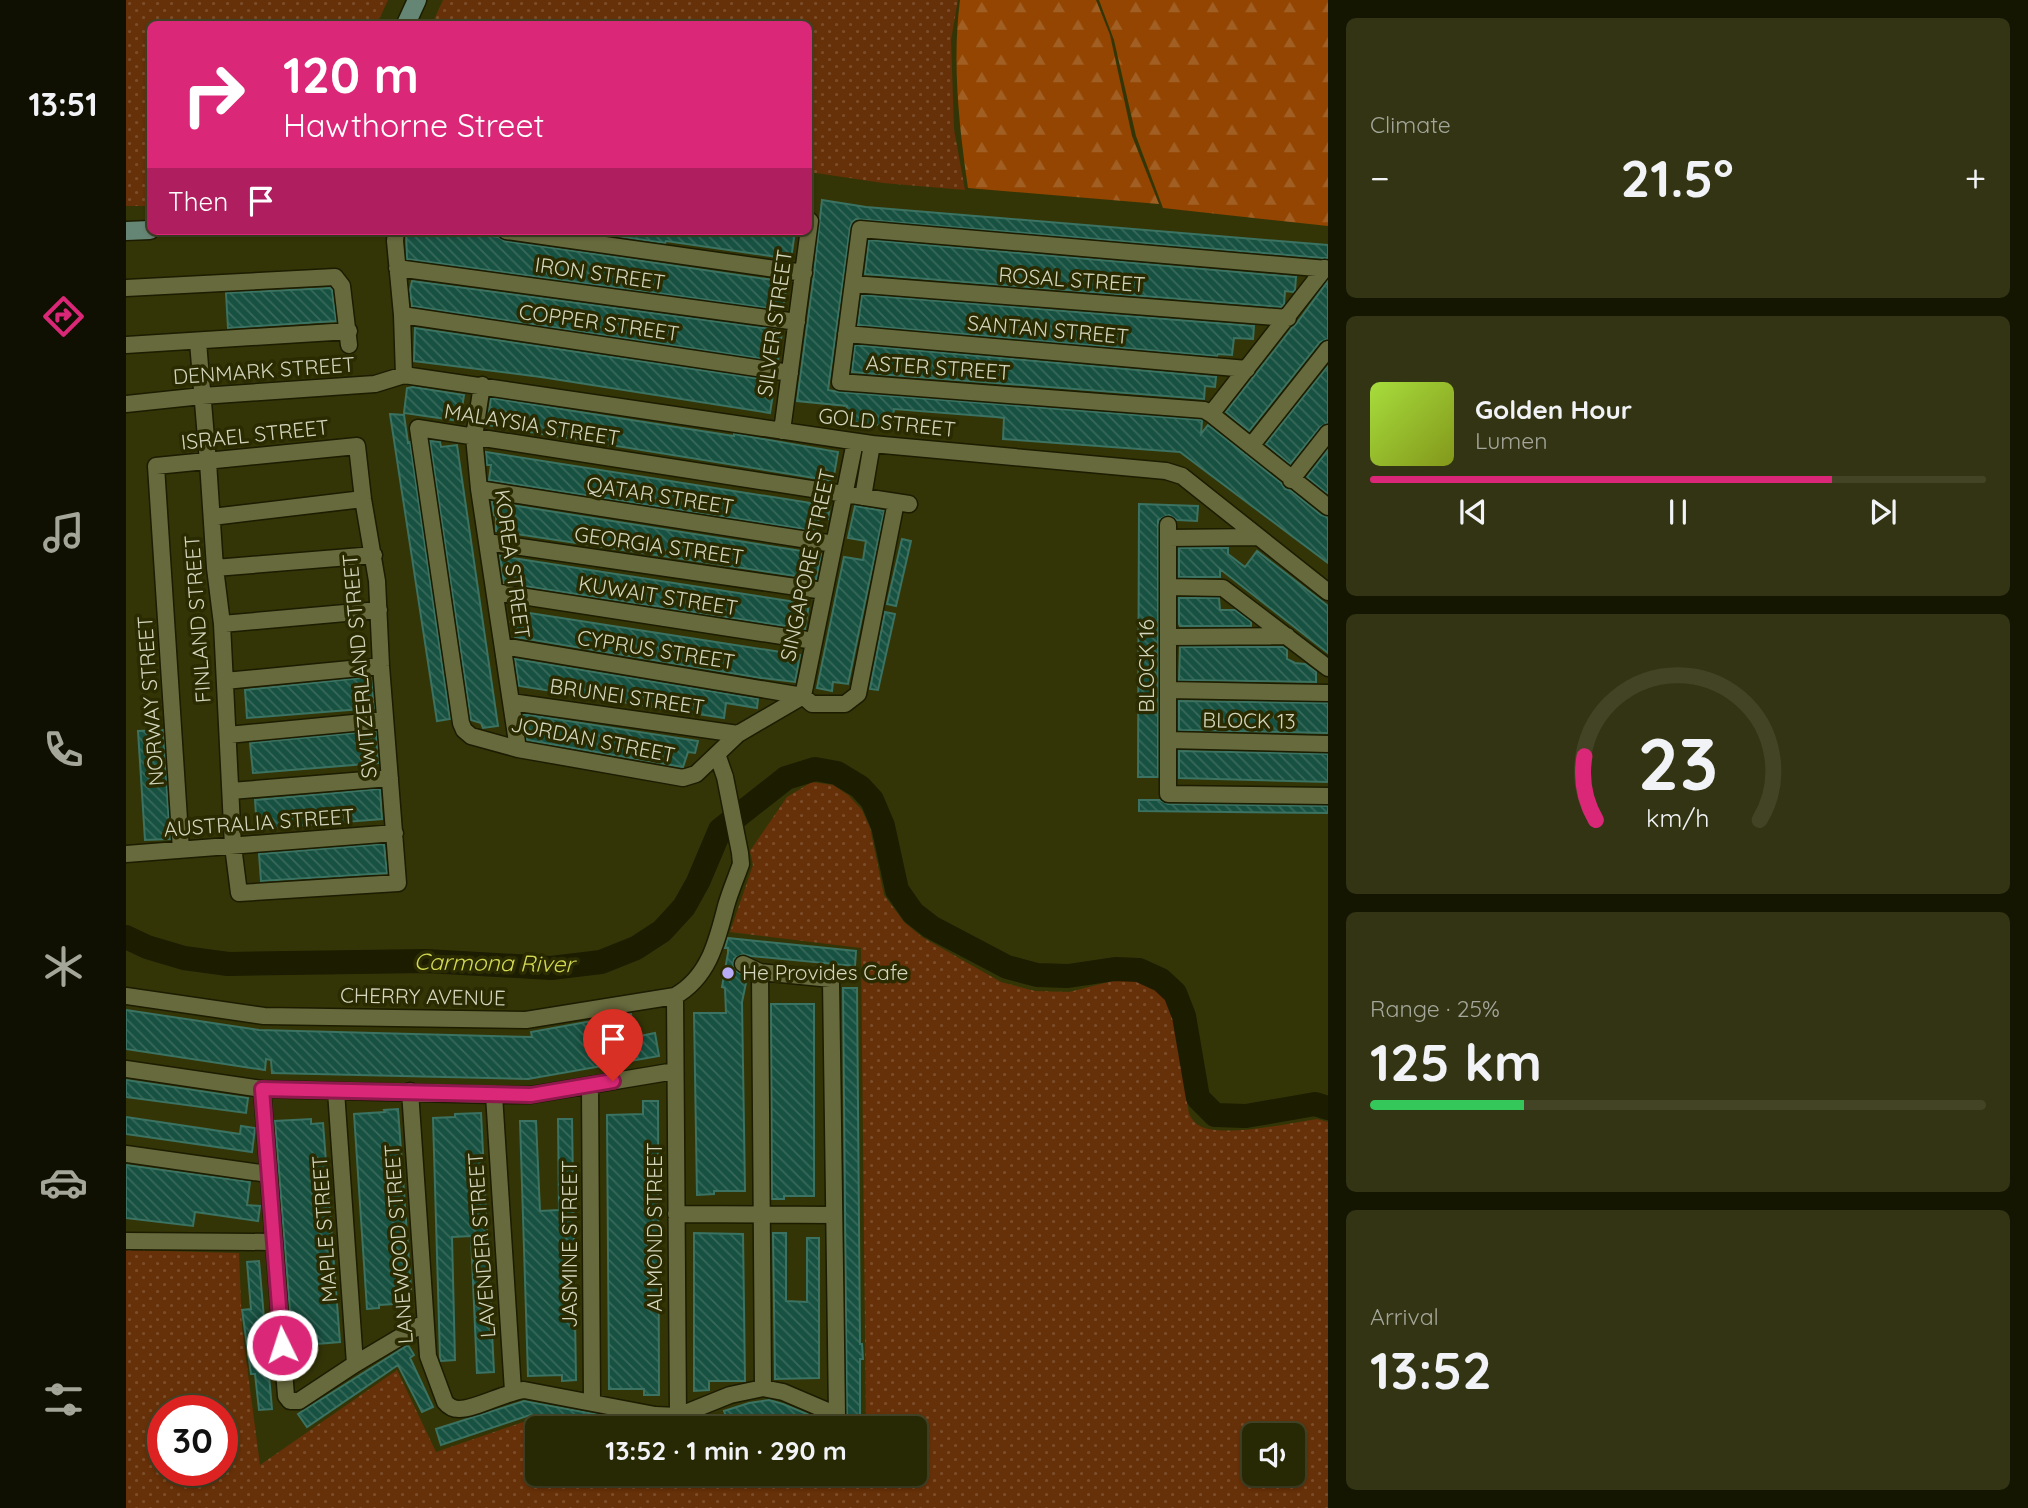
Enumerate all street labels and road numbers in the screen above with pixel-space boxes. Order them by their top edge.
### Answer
street label: SILVER STREET [751,248,797,398]
street label: IRON STREET [533,251,667,295]
street label: ROSAL STREET [998,261,1146,297]
street label: COPPER STREET [517,298,681,346]
street label: SANTAN STREET [966,309,1130,349]
street label: ASTER STREET [865,349,1011,385]
street label: DENMARK STREET [172,351,356,389]
street label: MALAYSIA STREET [442,397,622,451]
street label: GOLD STREET [817,402,957,442]
street label: ISRAEL STREET [180,413,330,455]
street label: SINGAPORE STREET [774,466,840,663]
street label: QATAR STREET [585,471,736,519]
street label: KOREA STREET [490,488,536,640]
street label: GEORGIA STREET [573,520,745,570]
street label: FINLAND STREET [178,534,216,704]
street label: SWITZERLAND STREET [336,553,382,780]
street label: KUWAIT STREET [577,570,740,620]
street label: NORWAY STREET [131,615,169,787]
street label: BLOCK 16 [1133,619,1159,713]
street label: CYPRUS STREET [575,624,737,674]
street label: BRUNEI STREET [548,672,706,720]
street label: BLOCK 13 [1202,706,1296,734]
street label: JORDAN STREET [509,710,678,768]
street label: AUSTRALIA STREET [163,802,355,842]
street label: CHERRY AVENUE [340,982,506,1010]
street label: ALMOND STREET [641,1142,667,1312]
street label: LANEWOOD STREET [378,1143,418,1345]
street label: LAVENDER STREET [462,1151,500,1339]
street label: MAPLE STREET [306,1155,342,1304]
street label: JASMINE STREET [556,1160,582,1328]

